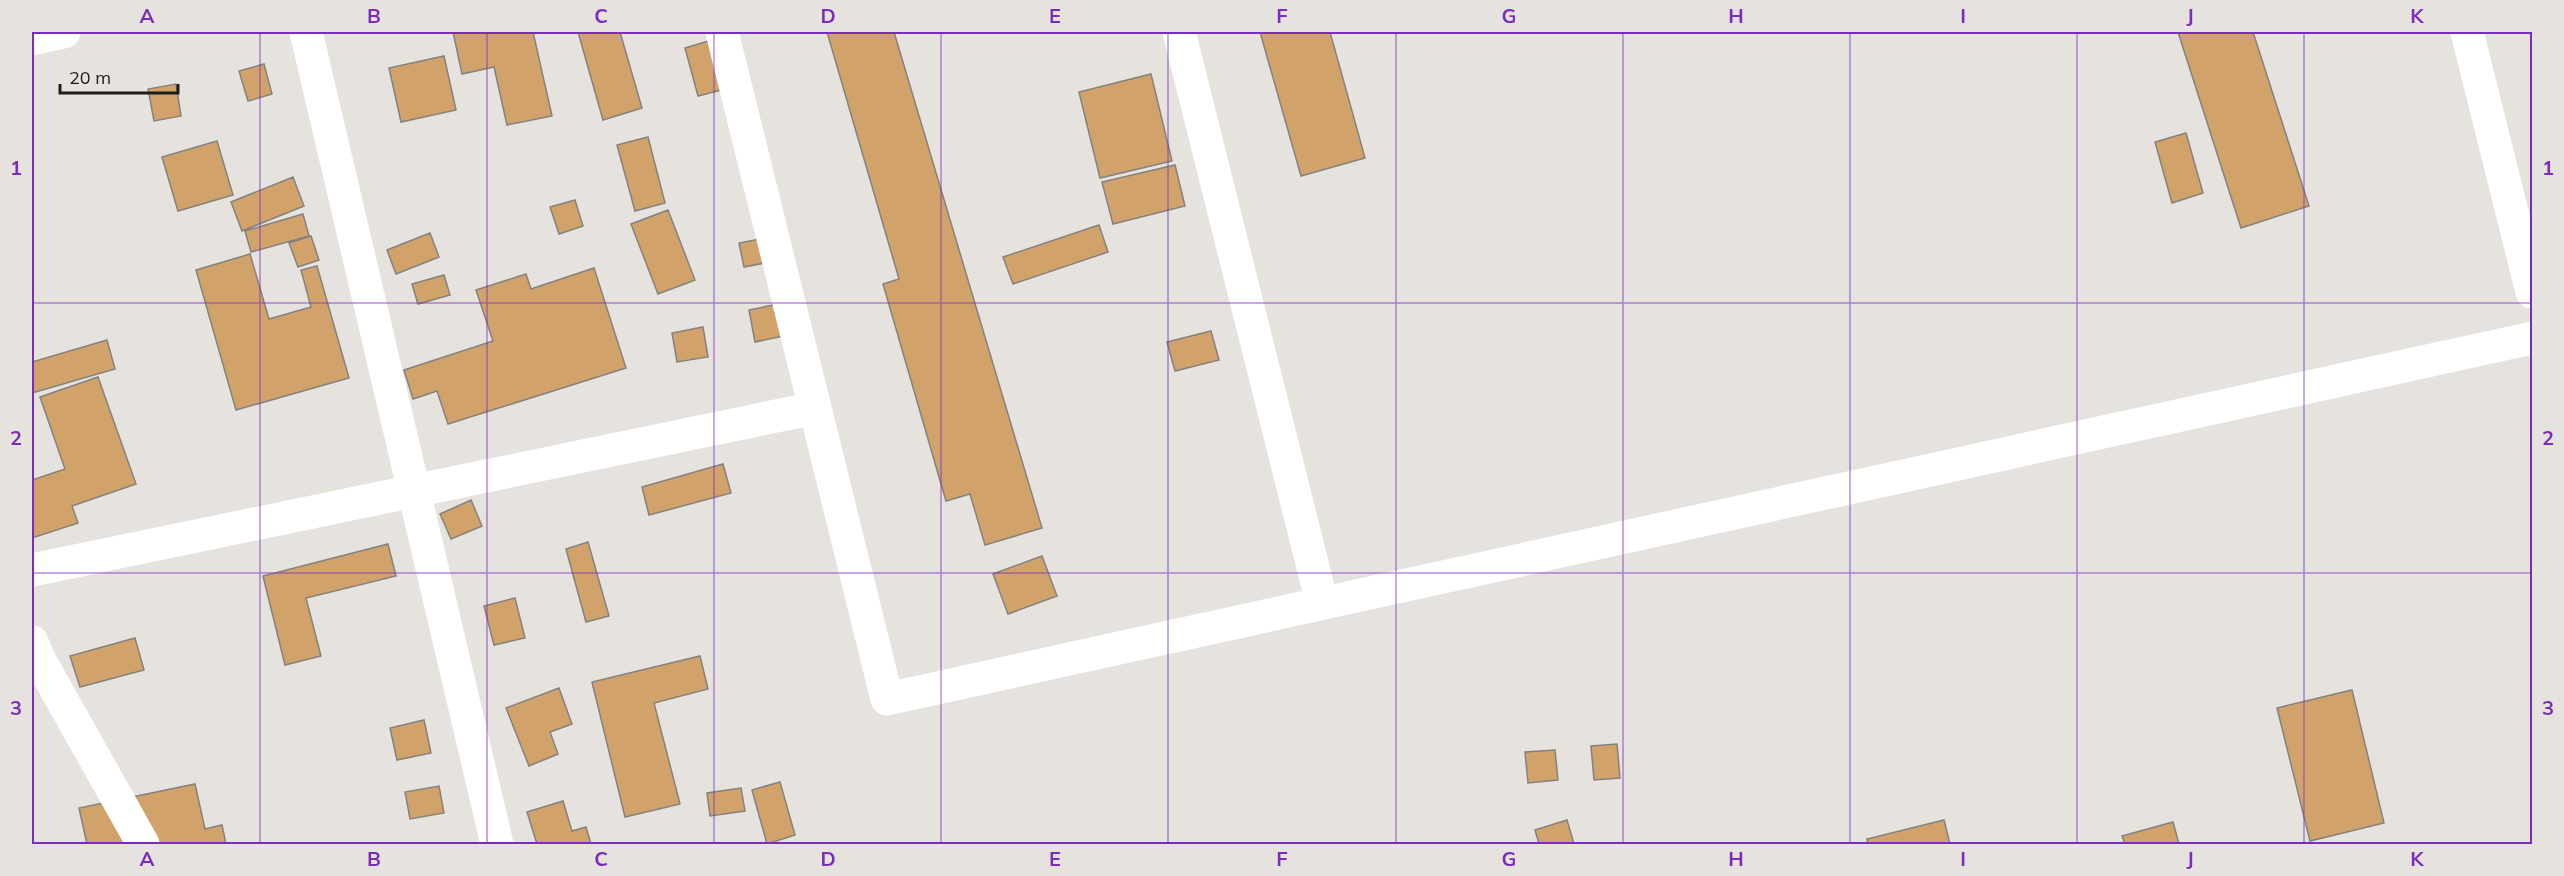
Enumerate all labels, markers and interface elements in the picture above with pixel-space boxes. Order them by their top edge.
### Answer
text: A [140,3,155,28]
text: B [367,3,381,28]
text: C [594,3,608,28]
text: D [820,3,836,28]
text: E [1049,3,1061,28]
text: F [1276,3,1288,28]
text: G [1502,3,1516,28]
text: H [1728,3,1744,28]
text: I [1960,3,1966,28]
text: J [2186,3,2194,28]
text: K [2410,3,2424,28]
scale bar [60,57,178,95]
text: 20 m [69,66,111,89]
text: 1 [10,155,22,180]
text: 1 [2542,155,2554,180]
text: 2 [10,425,22,450]
text: 2 [2542,425,2554,450]
text: 3 [10,695,22,720]
text: 3 [2542,695,2554,720]
text: A [140,846,155,871]
text: B [367,846,381,871]
text: C [594,846,608,871]
text: D [820,846,836,871]
text: E [1049,846,1061,871]
text: F [1276,846,1288,871]
text: G [1502,846,1516,871]
text: H [1728,846,1744,871]
text: I [1960,846,1966,871]
text: J [2186,846,2194,871]
text: K [2410,846,2424,871]

